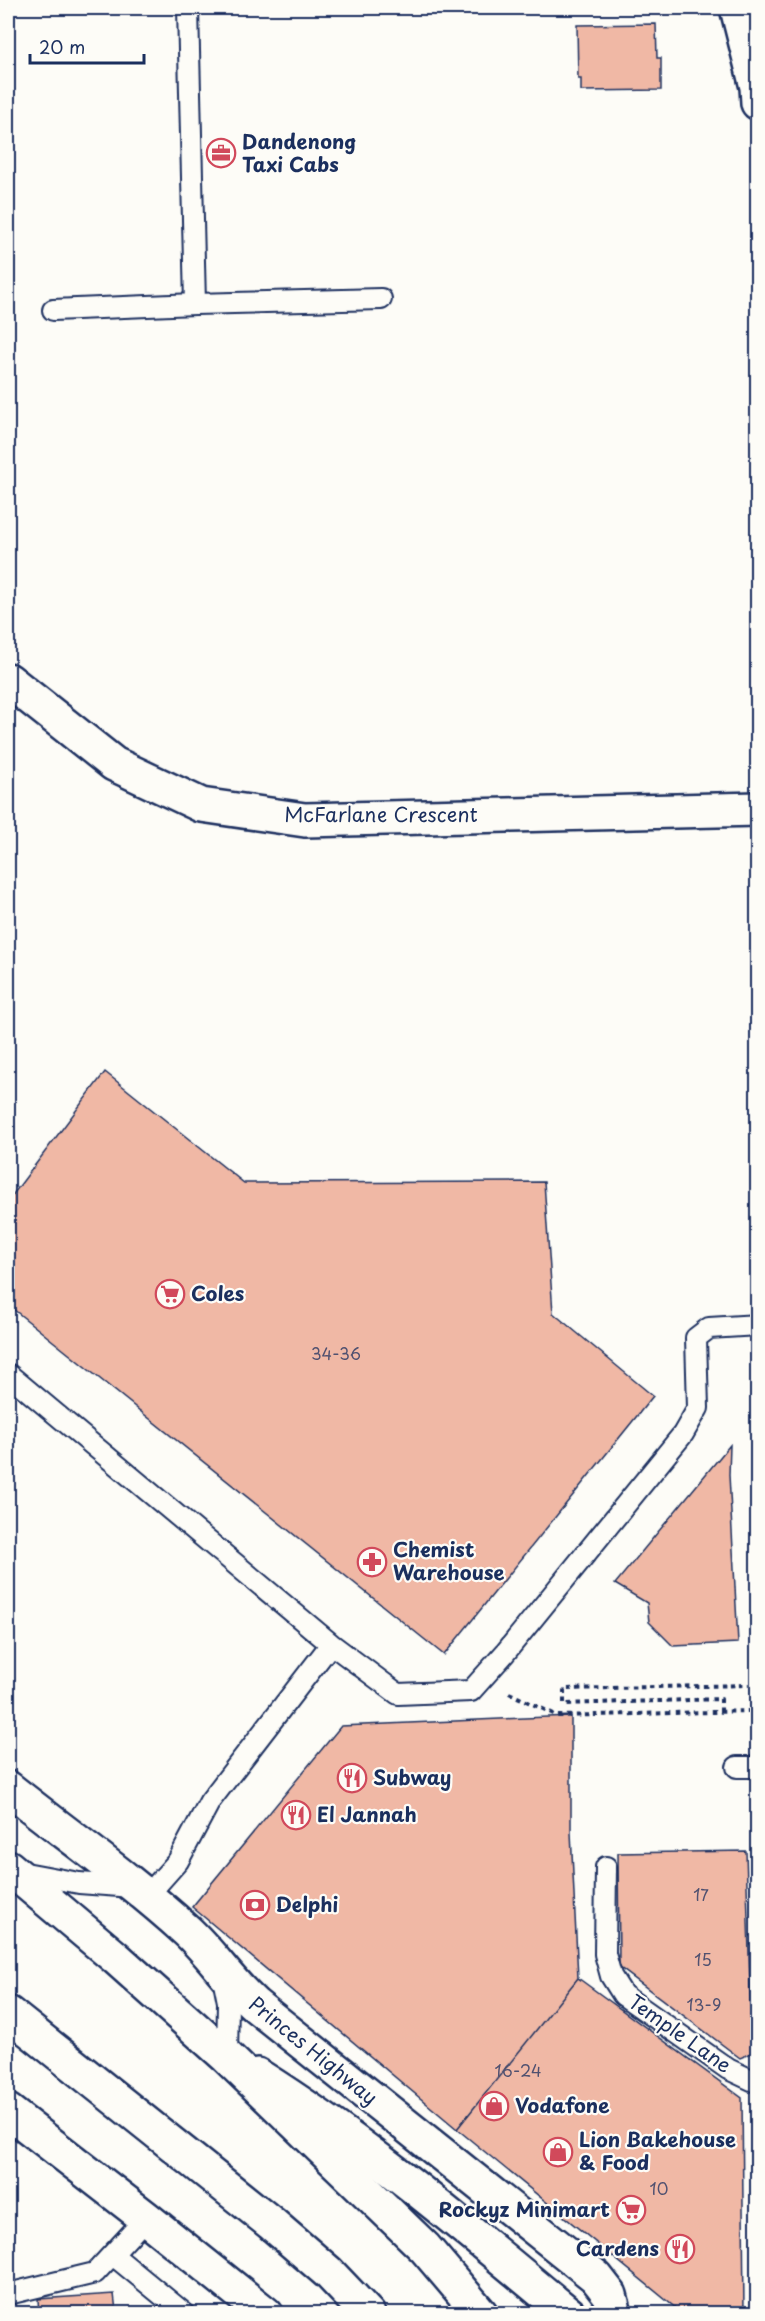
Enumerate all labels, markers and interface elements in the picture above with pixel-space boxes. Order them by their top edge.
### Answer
scale bar [30,27,144,65]
text: 20 m [39,33,85,60]
place label: Dandenong Taxi Cabs [242,126,356,179]
office icon: Dandenong Taxi Cabs [205,137,237,169]
street label: McFarlane Crescent [284,799,478,829]
supermarket icon: Coles [154,1278,186,1310]
place label: Coles [191,1278,245,1308]
house number: 34-36 [311,1341,361,1365]
place label: Chemist Warehouse [393,1534,504,1587]
pharmacy icon: Chemist Warehouse [356,1546,388,1578]
restaurant icon: Subway [336,1762,368,1794]
place label: Subway [373,1762,451,1792]
restaurant icon: El Jannah [280,1799,312,1831]
place label: El Jannah [317,1799,417,1829]
house number: 17 [693,1882,709,1906]
bank icon: Delphi [239,1889,271,1921]
place label: Delphi [276,1889,339,1919]
house number: 15 [694,1947,712,1971]
street label: Temple Lane [623,1987,738,2080]
street label: Princes Highway [243,1989,384,2112]
house number: 13-9 [687,1992,721,2016]
house number: 16-24 [494,2058,542,2082]
shop icon: Vodafone [478,2090,510,2122]
place label: Vodafone [515,2090,609,2120]
place label: Lion Bakehouse & Food [579,2124,736,2177]
shop icon: Lion Bakehouse & Food [542,2136,574,2168]
house number: 10 [650,2176,668,2200]
place label: Rockyz Minimart [438,2194,610,2224]
supermarket icon: Rockyz Minimart [615,2194,647,2226]
place label: Cardens [576,2233,659,2263]
restaurant icon: Cardens [664,2233,696,2265]

